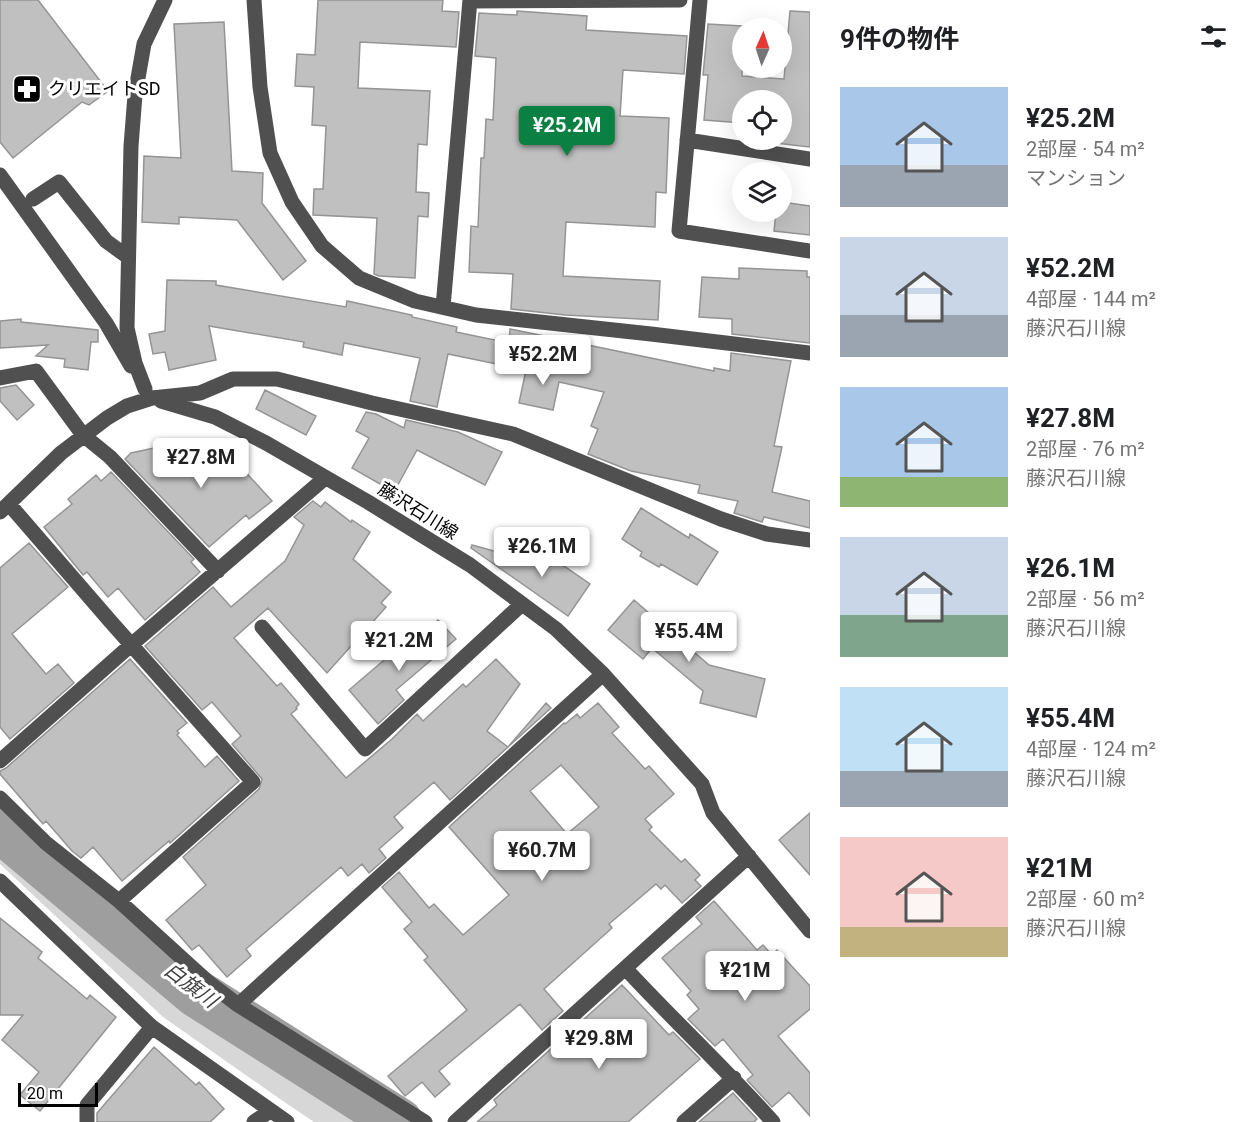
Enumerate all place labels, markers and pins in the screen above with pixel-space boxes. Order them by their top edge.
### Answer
pharmacy icon: クリエイトSD [11,73,43,105]
place label: クリエイトSD [48,78,161,99]
pin: ¥25.2M [518,106,616,157]
pin: ¥52.2M [494,335,592,386]
pin: ¥27.8M [152,438,250,489]
pin: ¥26.1M [493,527,591,578]
pin: ¥55.4M [640,612,738,663]
pin: ¥21.2M [350,621,448,672]
pin: ¥60.7M [493,831,591,882]
pin: ¥21M [709,951,781,1002]
pin: ¥29.8M [550,1019,648,1070]

